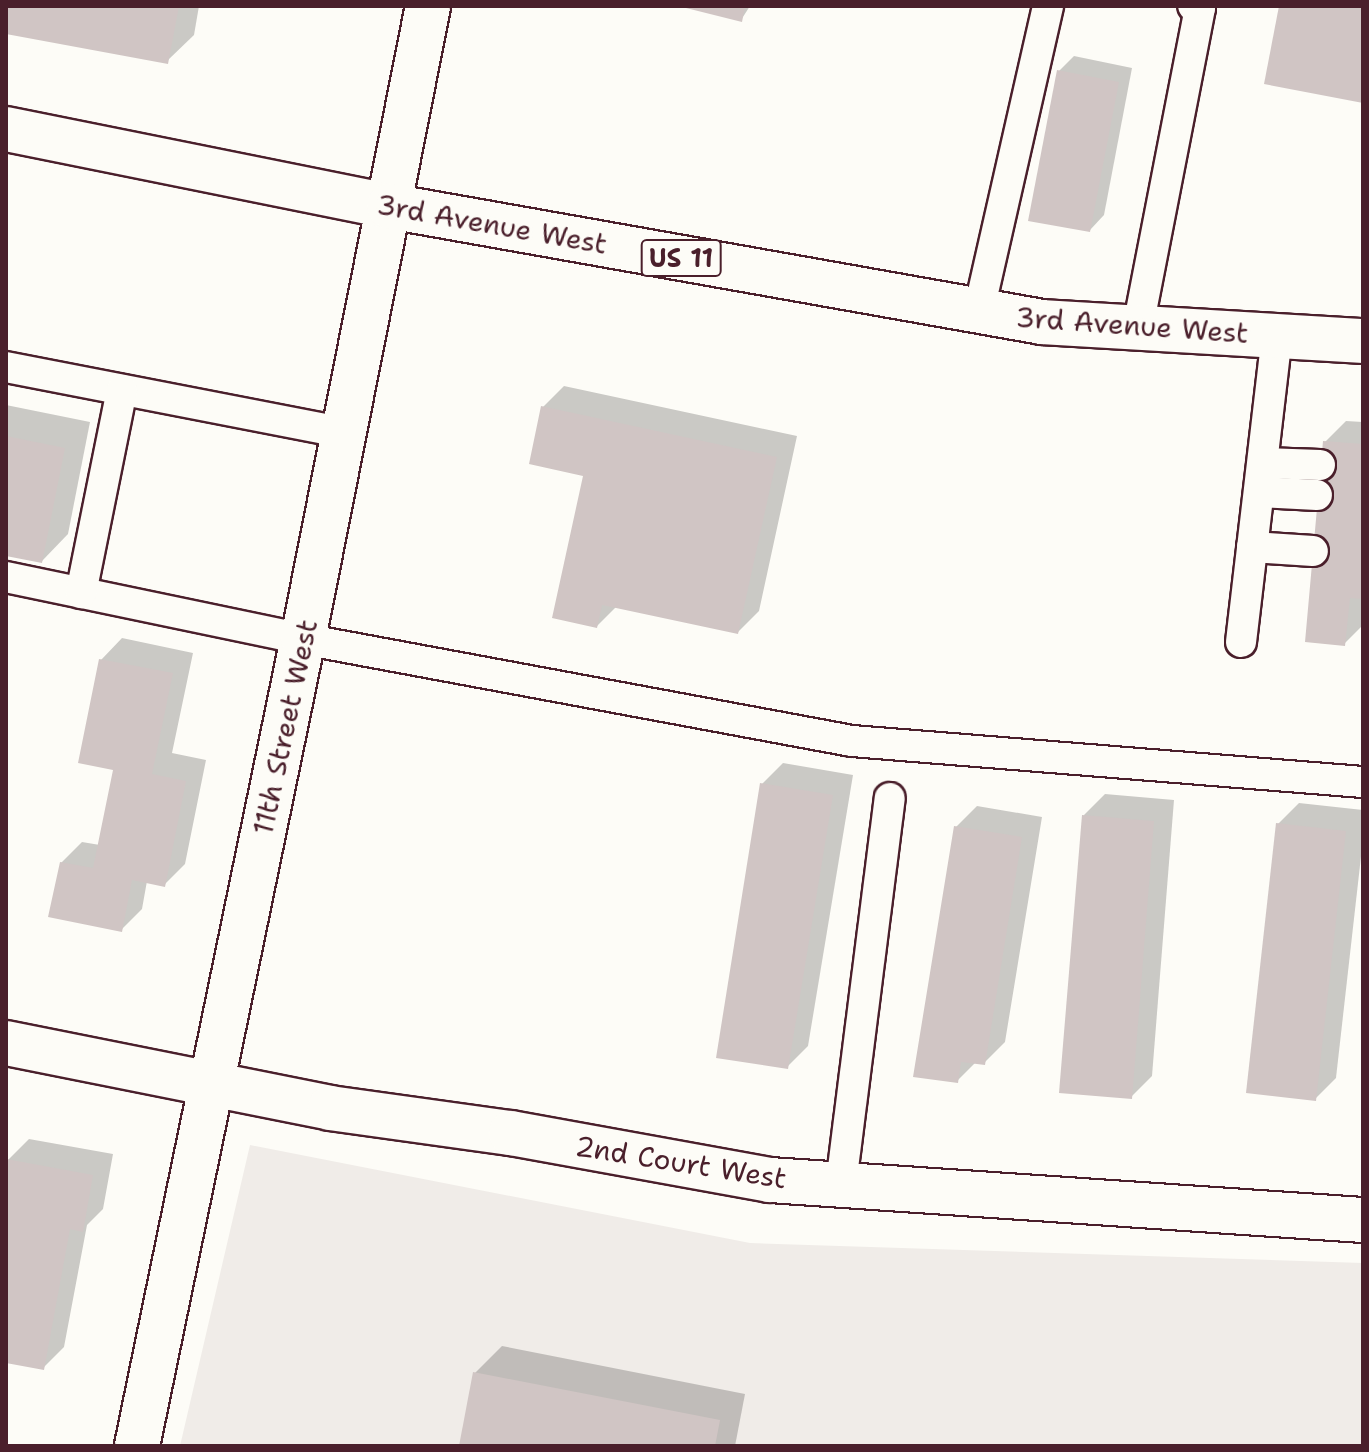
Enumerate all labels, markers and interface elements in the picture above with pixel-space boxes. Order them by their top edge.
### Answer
street label: 3rd Avenue West [374,187,610,261]
road number: US 11 [639,236,723,280]
street label: 3rd Avenue West [1014,300,1250,350]
street label: 11th Street West [246,616,324,838]
street label: 2nd Court West [573,1129,789,1195]

